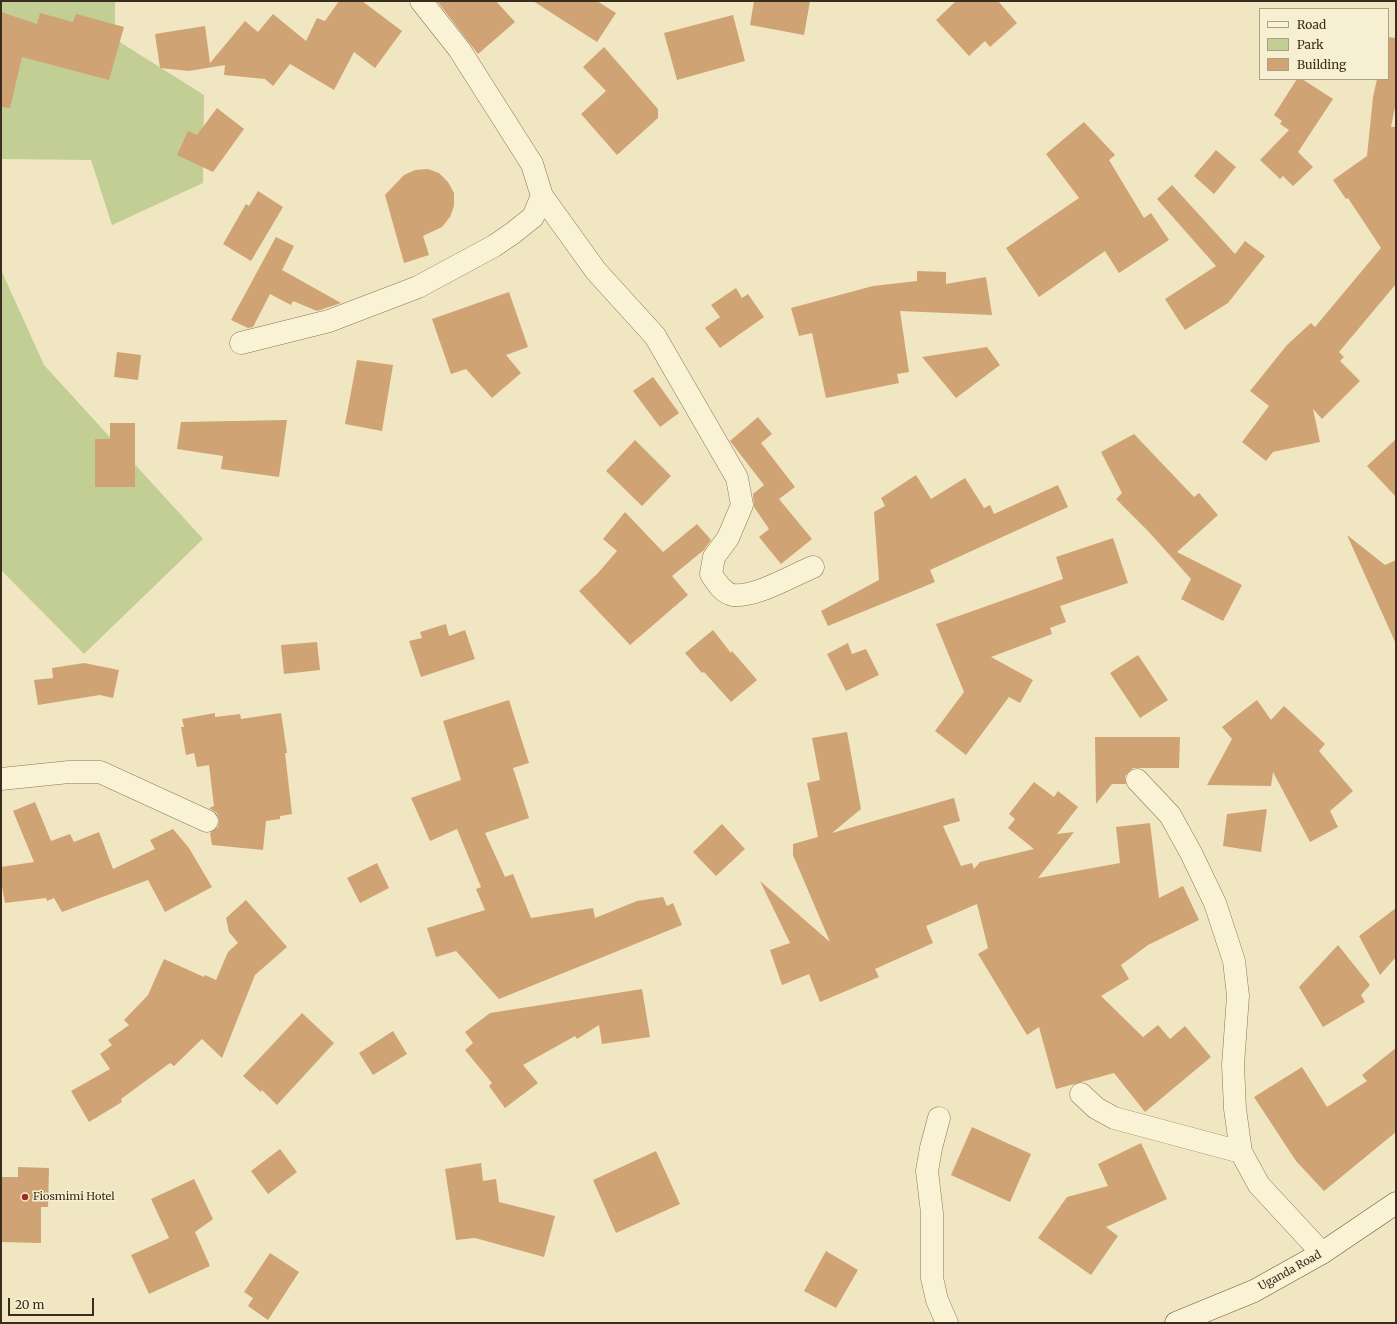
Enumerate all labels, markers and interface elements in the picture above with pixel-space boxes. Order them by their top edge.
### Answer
legend [1259,8,1389,80]
text: Road [1297,17,1326,32]
text: Park [1297,37,1324,52]
text: Building [1297,57,1346,72]
place label: Fiosmimi Hotel [33,1190,115,1204]
marker: Fiosmimi Hotel [20,1192,30,1202]
street label: Uganda Road [1256,1248,1324,1294]
scale bar [10,1290,96,1316]
text: 20 m [15,1297,44,1312]

